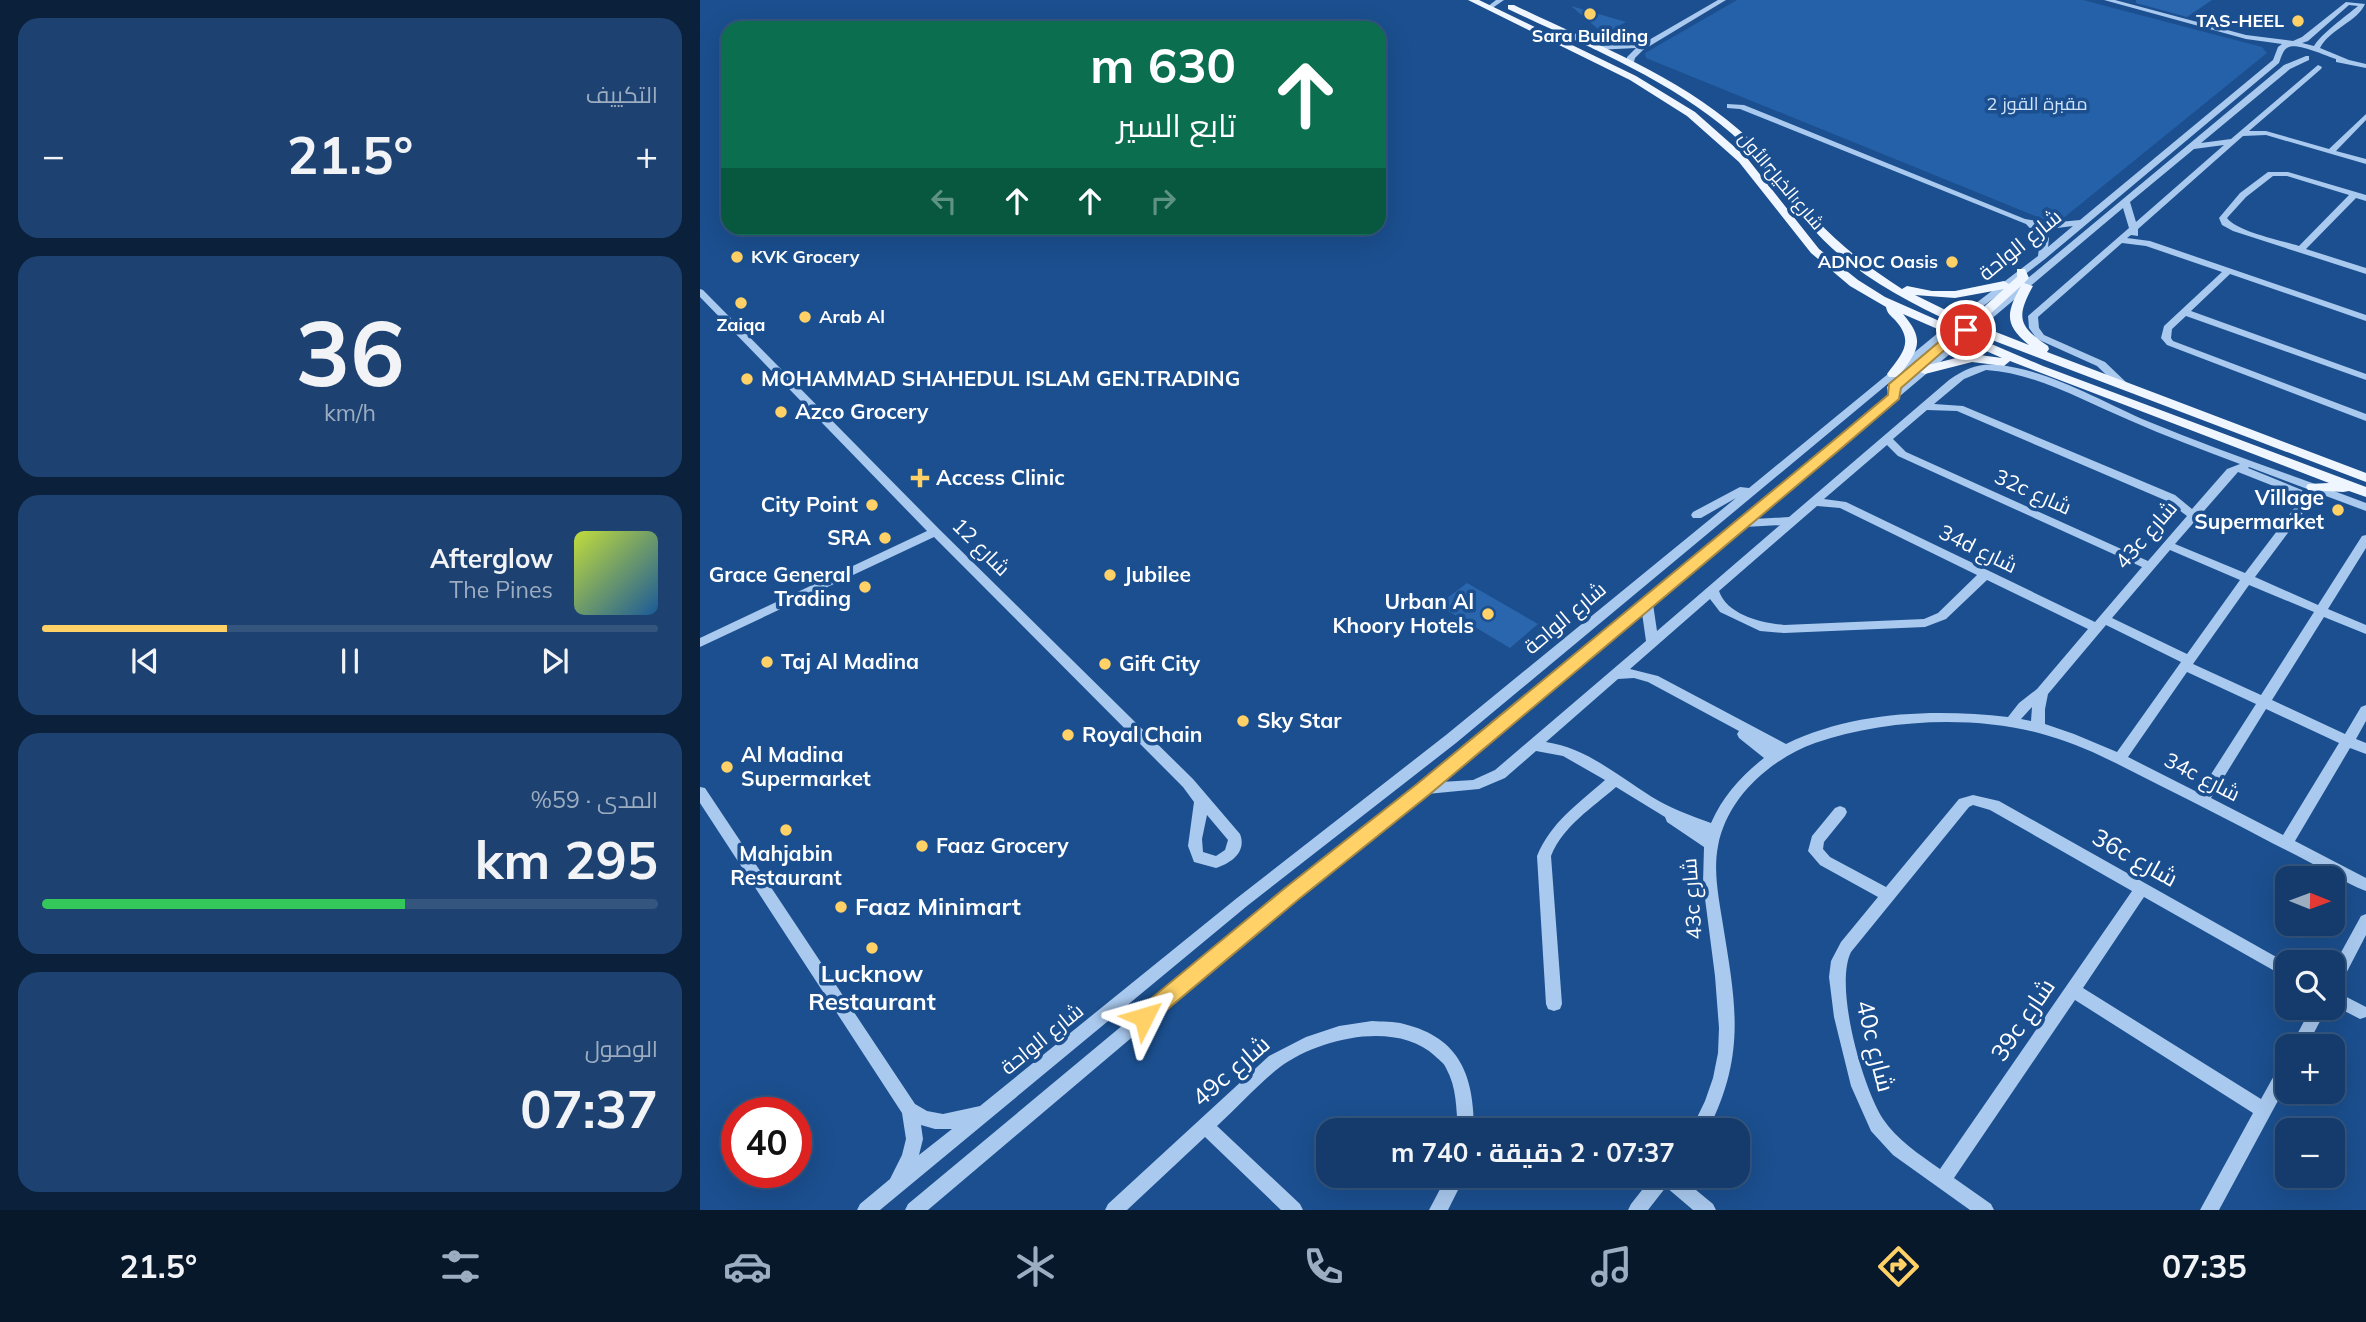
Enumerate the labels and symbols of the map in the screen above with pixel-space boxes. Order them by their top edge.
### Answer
marker: Sara Building [1582,6,1598,22]
place label: TAS-HEEL [2196,9,2284,32]
marker: TAS-HEEL [2290,13,2306,29]
place label: Sara Building [1532,24,1648,47]
park label: مقبرة القوز 2 [1987,92,2087,115]
street label: شارع الخيل الأول [1733,127,1829,235]
street label: شارع الواحة [1973,203,2067,287]
place label: KVK Grocery [751,245,860,268]
marker: KVK Grocery [729,249,745,265]
place label: ADNOC Oasis [1818,250,1938,273]
marker: ADNOC Oasis [1944,254,1960,270]
marker: Zaiqa [733,295,749,311]
pin [1936,300,1996,360]
place label: Arab Al [819,305,885,328]
marker: Arab Al [797,309,813,325]
place label: Zaiqa [717,313,765,336]
place label: MOHAMMAD SHAHEDUL ISLAM GEN.TRADING [761,365,1240,391]
marker: MOHAMMAD SHAHEDUL ISLAM GEN.TRADING [739,371,755,387]
place label: Azco Grocery [795,398,929,424]
marker: Azco Grocery [773,404,789,420]
street label: 32c شارع [1990,463,2076,521]
place label: Access Clinic [936,464,1065,490]
marker: Access Clinic [910,468,930,488]
place label: Village Supermarket [2194,484,2324,534]
place label: City Point [761,491,858,517]
street label: 43c شارع [2109,495,2183,575]
marker: City Point [864,497,880,513]
marker: Village Supermarket [2330,502,2346,518]
street label: شارع 12 [946,512,1016,582]
street label: 34d شارع [1934,518,2022,580]
place label: SRA [827,524,871,550]
marker: SRA [877,530,893,546]
place label: Grace General Trading [709,561,851,611]
place label: Jubilee [1124,561,1191,587]
marker: Jubilee [1102,567,1118,583]
street label: شارع الواحة [1518,575,1612,661]
marker: Grace General Trading [857,579,873,595]
place label: Urban Al Khoory Hotels [1333,588,1474,638]
marker: Urban Al Khoory Hotels [1480,606,1496,622]
place label: Taj Al Madina [781,648,919,674]
place label: Gift City [1119,650,1201,676]
marker: Taj Al Madina [759,654,775,670]
marker: Gift City [1097,656,1113,672]
place label: Sky Star [1257,707,1342,733]
marker: Sky Star [1235,713,1251,729]
place label: Royal Chain [1082,721,1202,747]
marker: Royal Chain [1060,727,1076,743]
place label: Al Madina Supermarket [741,741,871,791]
street label: 34c شارع [2159,746,2245,808]
marker: Al Madina Supermarket [719,759,735,775]
street label: 36c شارع [2086,821,2184,895]
marker: Mahjabin Restaurant [778,822,794,838]
place label: Faaz Grocery [936,832,1069,858]
marker: Faaz Grocery [914,838,930,854]
place label: Mahjabin Restaurant [730,840,842,890]
street label: 43c شارع [1675,857,1709,941]
north arrow [2275,866,2345,936]
place label: Faaz Minimart [855,891,1021,921]
marker: Faaz Minimart [833,899,849,915]
marker: Lucknow Restaurant [864,940,880,956]
place label: Lucknow Restaurant [808,958,936,1016]
street label: 39c شارع [1984,972,2062,1068]
position arrow [1107,980,1181,1054]
street label: شارع الواحة [995,997,1089,1081]
street label: 40c شارع [1848,997,1902,1095]
street label: 49c شارع [1185,1028,1277,1114]
speed limit sign: 40 [721,1097,812,1188]

